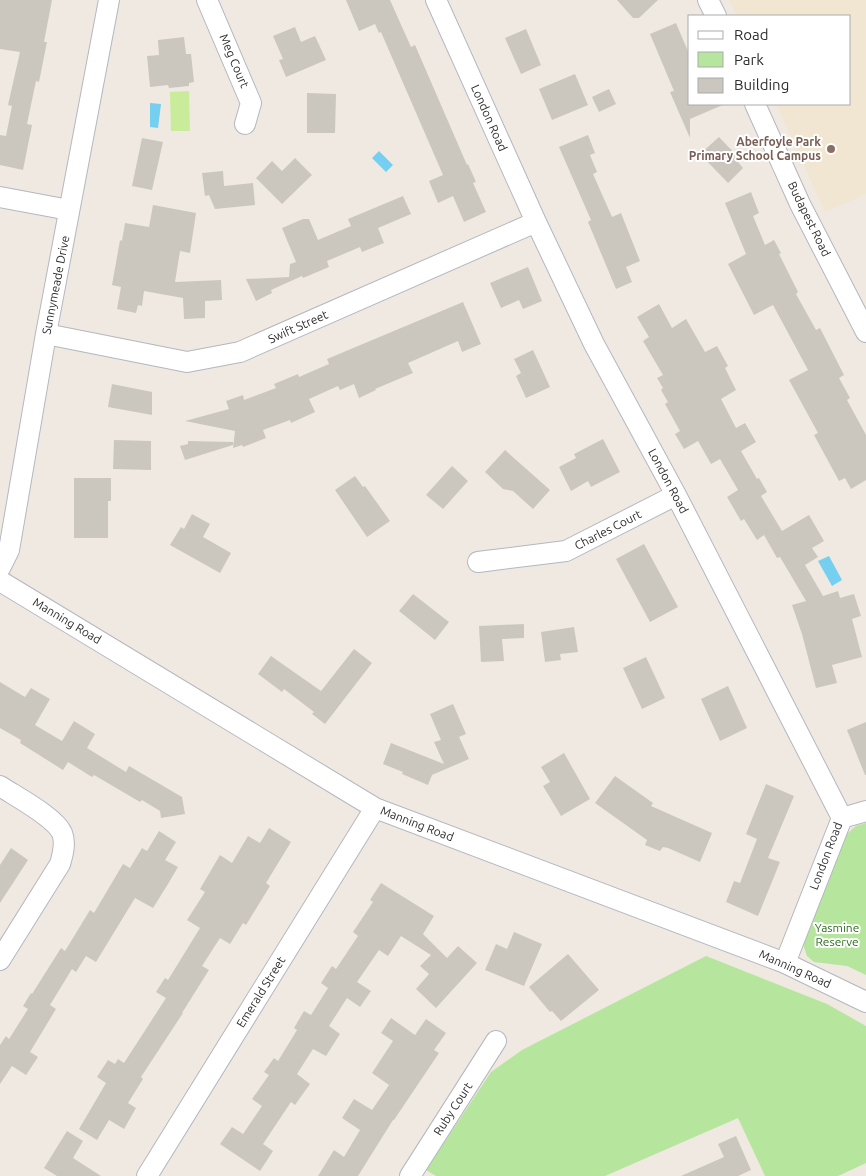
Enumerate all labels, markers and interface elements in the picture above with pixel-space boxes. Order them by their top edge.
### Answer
legend [688,15,851,105]
text: Road [734,26,769,43]
street label: Meg Court [217,32,252,90]
text: Park [734,51,764,68]
text: Building [734,76,789,93]
street label: London Road [469,83,510,153]
place label: Aberfoyle Park Primary School Campus [689,135,821,162]
marker: Aberfoyle Park Primary School Campus [825,143,837,155]
street label: Budapest Road [786,179,833,258]
street label: Sunnymeade Drive [40,234,71,335]
street label: Swift Street [266,307,330,346]
street label: London Road [646,446,691,515]
street label: Charles Court [572,507,644,552]
street label: Manning Road [31,595,104,646]
street label: Manning Road [379,804,456,843]
street label: London Road [807,820,844,891]
park label: Yasmine Reserve [815,921,859,948]
street label: Manning Road [757,947,833,990]
street label: Emerald Street [234,954,288,1029]
street label: Ruby Court [431,1080,475,1138]

